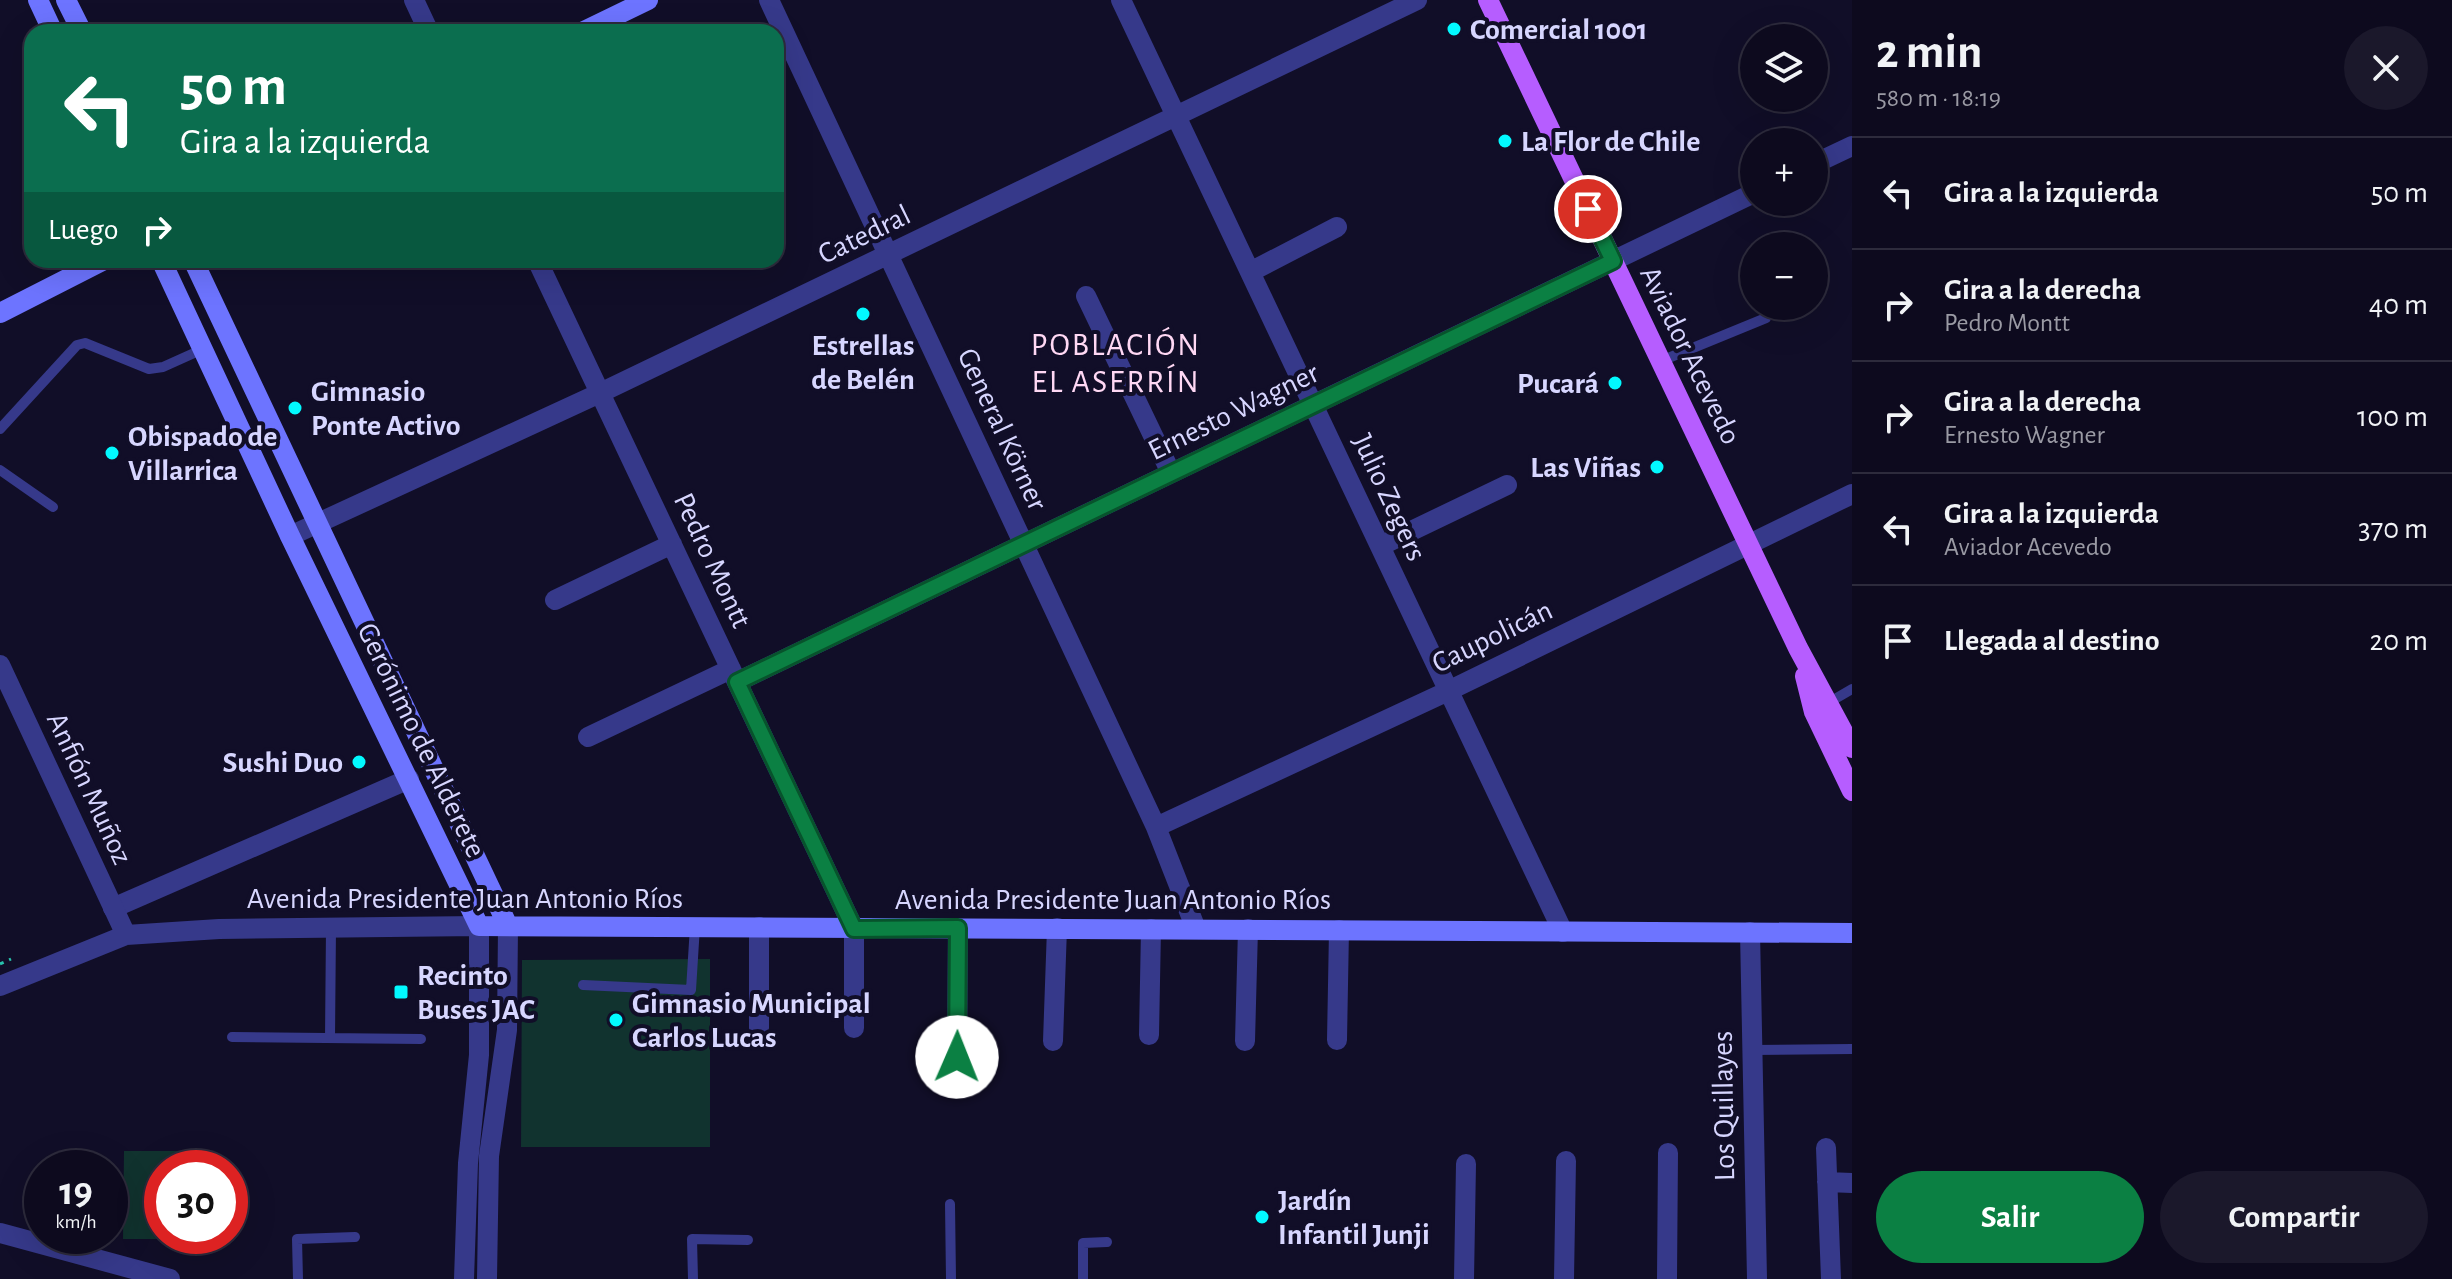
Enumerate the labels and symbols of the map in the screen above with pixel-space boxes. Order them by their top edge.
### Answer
place label: Comercial 1001 [1470,15,1648,45]
marker: Comercial 1001 [1445,20,1463,38]
place label: La Flor de Chile [1521,127,1700,157]
marker: La Flor de Chile [1496,132,1514,150]
pin [1554,175,1622,243]
street label: Catedral [814,200,915,270]
street label: Aviador Acevedo [1634,262,1746,449]
marker: Estrellas de Belén [854,305,872,323]
district label: POBLACIÓN EL ASERRÍN [1031,327,1201,398]
place label: Estrellas de Belén [811,331,915,395]
street label: General Körner [952,344,1053,515]
street label: Ernesto Wagner [1143,358,1324,466]
place label: Pucará [1517,369,1599,399]
marker: Pucará [1606,374,1624,392]
place label: Gimnasio Ponte Activo [311,377,461,441]
marker: Gimnasio Ponte Activo [286,399,304,417]
place label: Obispado de Villarrica [128,422,277,486]
street label: Julio Zegers [1347,429,1432,566]
marker: Obispado de Villarrica [103,444,121,462]
place label: Las Viñas [1530,453,1641,483]
marker: Las Viñas [1648,458,1666,476]
street label: Pedro Montt [668,488,757,633]
street label: Caupolicán [1428,595,1557,679]
street label: Gerónimo de Alderete [351,619,491,862]
street label: Anfión Muñoz [41,708,137,869]
place label: Sushi Duo [222,748,343,778]
marker: Sushi Duo [350,753,368,771]
street label: Avenida Presidente Juan Antonio Ríos [247,884,683,914]
street label: Avenida Presidente Juan Antonio Ríos [895,885,1331,915]
place label: Recinto Buses JAC [417,961,535,1025]
marker: Recinto Buses JAC [392,983,410,1001]
place label: Gimnasio Municipal Carlos Lucas [632,989,871,1053]
marker: Gimnasio Municipal Carlos Lucas [607,1011,625,1029]
position arrow [915,1015,999,1099]
street label: Los Quillayes [1708,1031,1740,1181]
speed limit sign: 30 [144,1150,248,1254]
place label: Jardín Infantil Junji [1278,1186,1430,1250]
marker: Jardín Infantil Junji [1253,1208,1271,1226]

